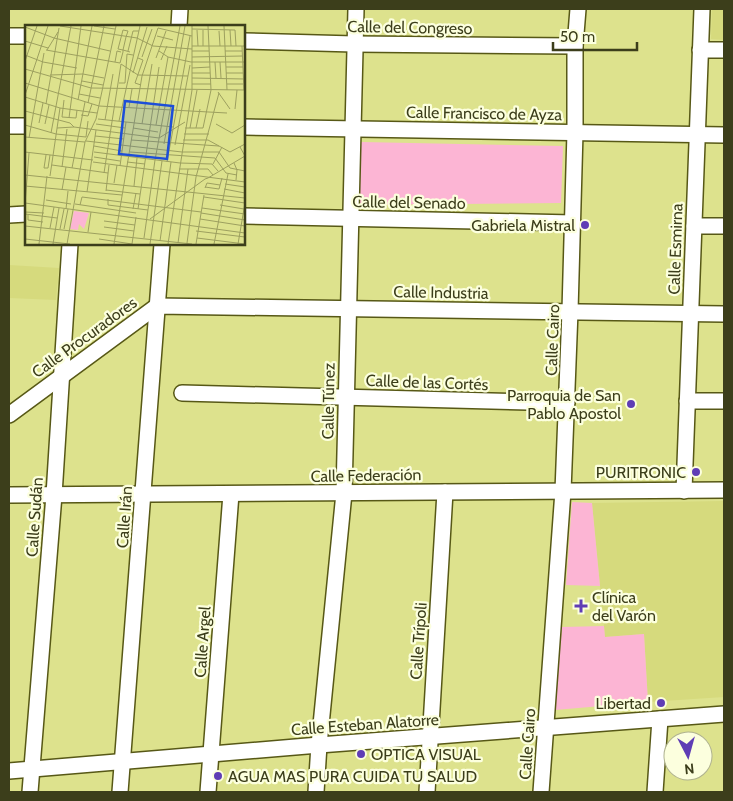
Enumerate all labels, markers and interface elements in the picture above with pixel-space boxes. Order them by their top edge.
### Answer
street label: Calle del Congreso [347,17,473,38]
scale bar [553,20,637,52]
inset map [25,25,245,245]
text: 50 m [560,28,595,46]
street label: Calle Francisco de Ayza [406,103,562,124]
street label: Calle del Senado [352,192,466,213]
street label: Calle Esmirna [664,203,687,295]
place label: Gabriela Mistral [471,216,575,235]
marker: Gabriela Mistral [579,219,591,231]
street label: Calle Industria [393,282,489,303]
street label: Calle Procuradores [28,293,141,382]
street label: Calle Cairo [542,304,563,376]
street label: Calle Túnez [318,362,339,440]
street label: Calle de las Cortés [365,371,489,394]
place label: Parroquia de San Pablo Apostol [507,386,621,423]
marker: Parroquia de San Pablo Apostol [625,398,637,410]
place label: PURITRONIC [596,463,686,482]
street label: Calle Federación [310,465,422,486]
marker: PURITRONIC [690,466,702,478]
street label: Calle Sudán [22,476,47,558]
street label: Calle Irán [113,485,136,549]
place label: Clínica del Varón [592,588,656,625]
marker: Clínica del Varón [574,599,588,613]
street label: Calle Trípoli [406,602,431,680]
street label: Calle Argel [191,605,214,678]
place label: Libertad [596,694,651,713]
marker: Libertad [655,697,667,709]
street label: Calle Cairo [516,708,539,780]
street label: Calle Esteban Alatorre [290,710,440,739]
north arrow [663,731,713,781]
place label: OPTICA VISUAL [371,745,481,764]
marker: OPTICA VISUAL [355,748,367,760]
text: N [683,759,695,778]
place label: AGUA MAS PURA CUIDA TU SALUD [228,767,477,786]
marker: AGUA MAS PURA CUIDA TU SALUD [212,770,224,782]

